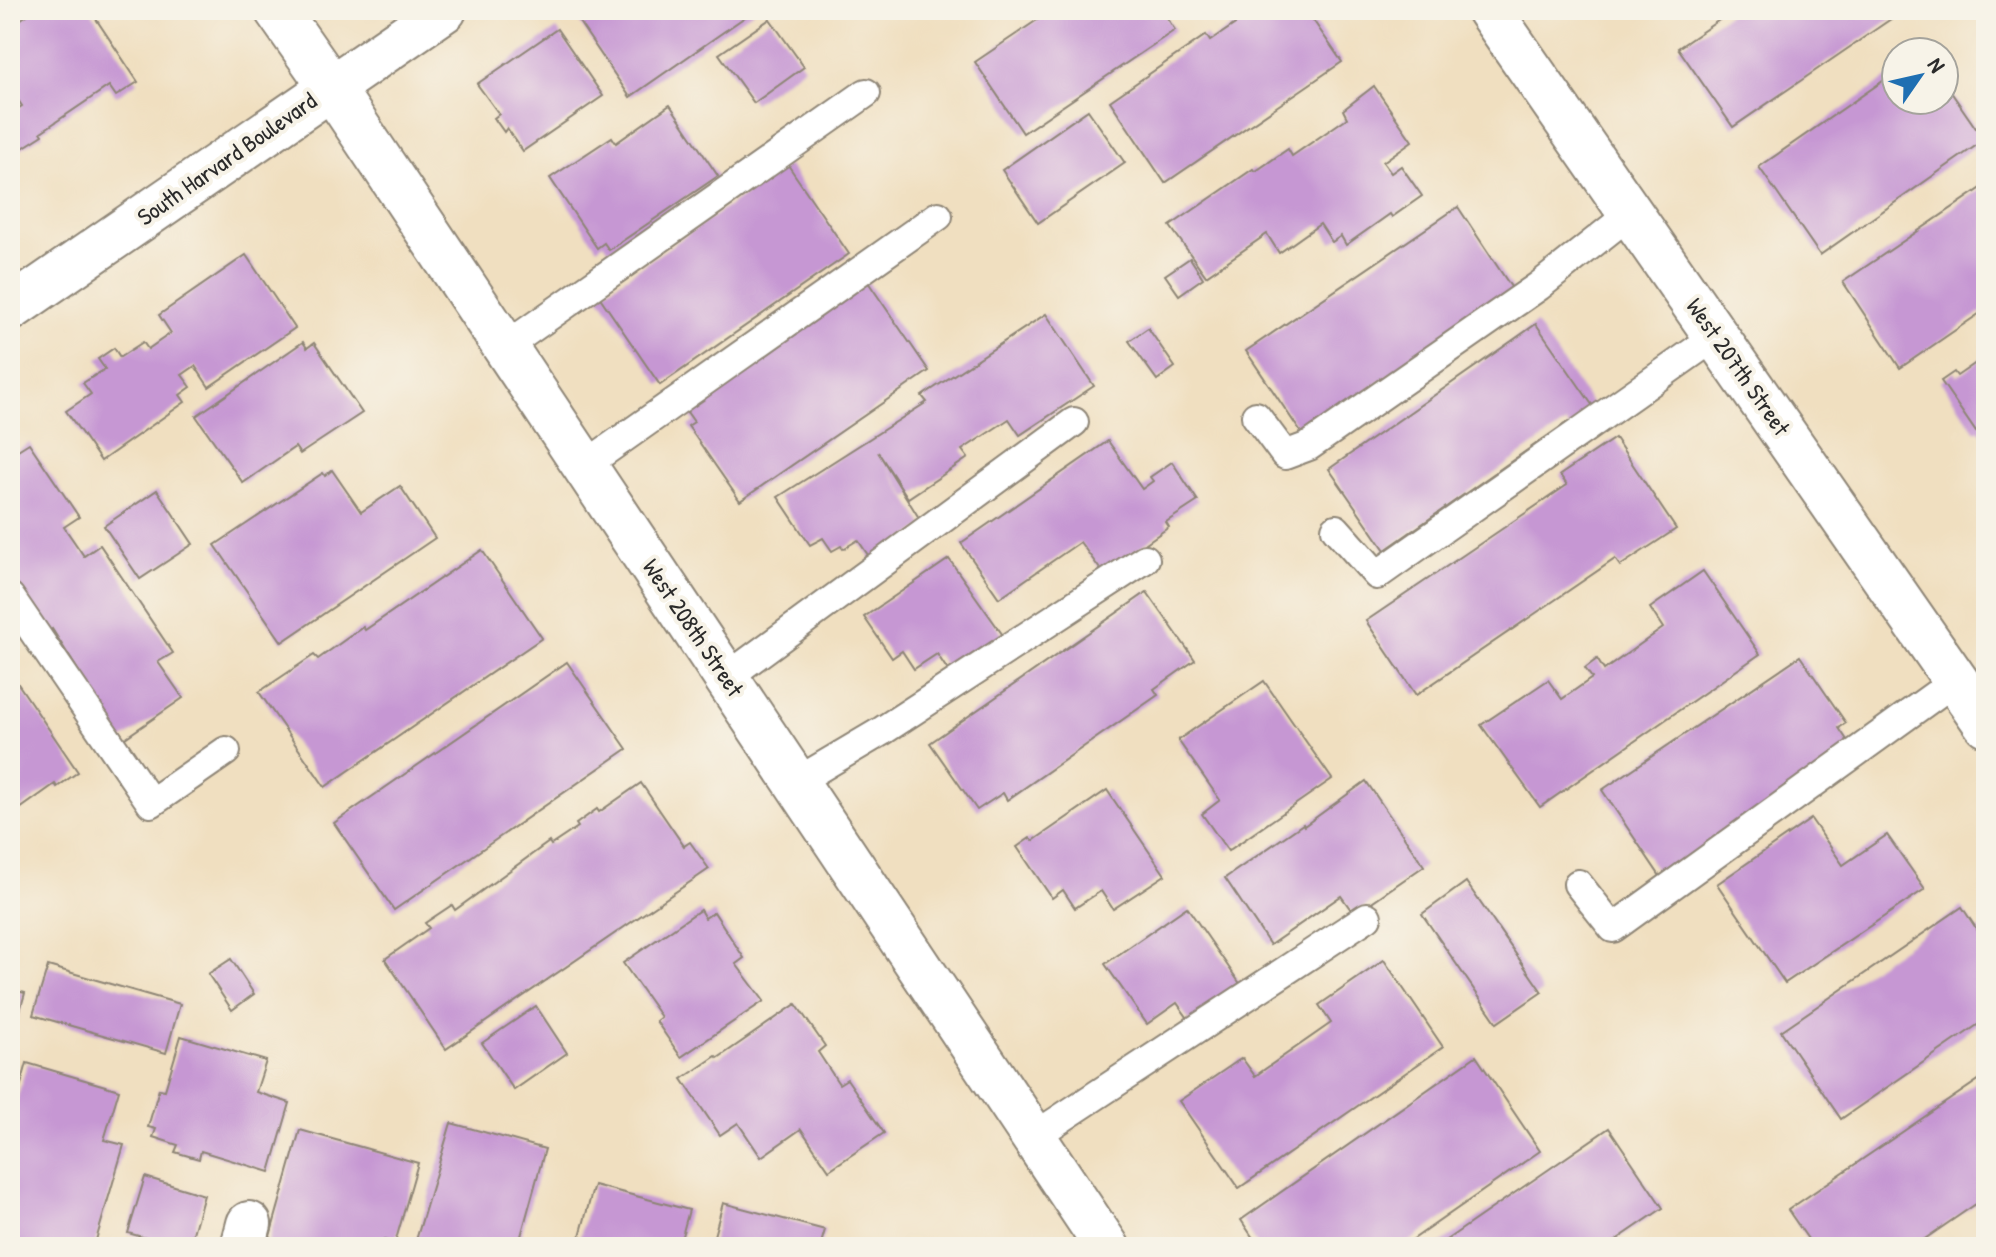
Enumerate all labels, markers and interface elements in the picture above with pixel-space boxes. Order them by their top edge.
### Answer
north arrow [1880,36,1960,116]
text: N [1921,52,1952,78]
street label: South Harvard Boulevard [130,84,322,232]
street label: West 207th Street [1680,291,1799,442]
street label: West 208th Street [636,552,752,703]

